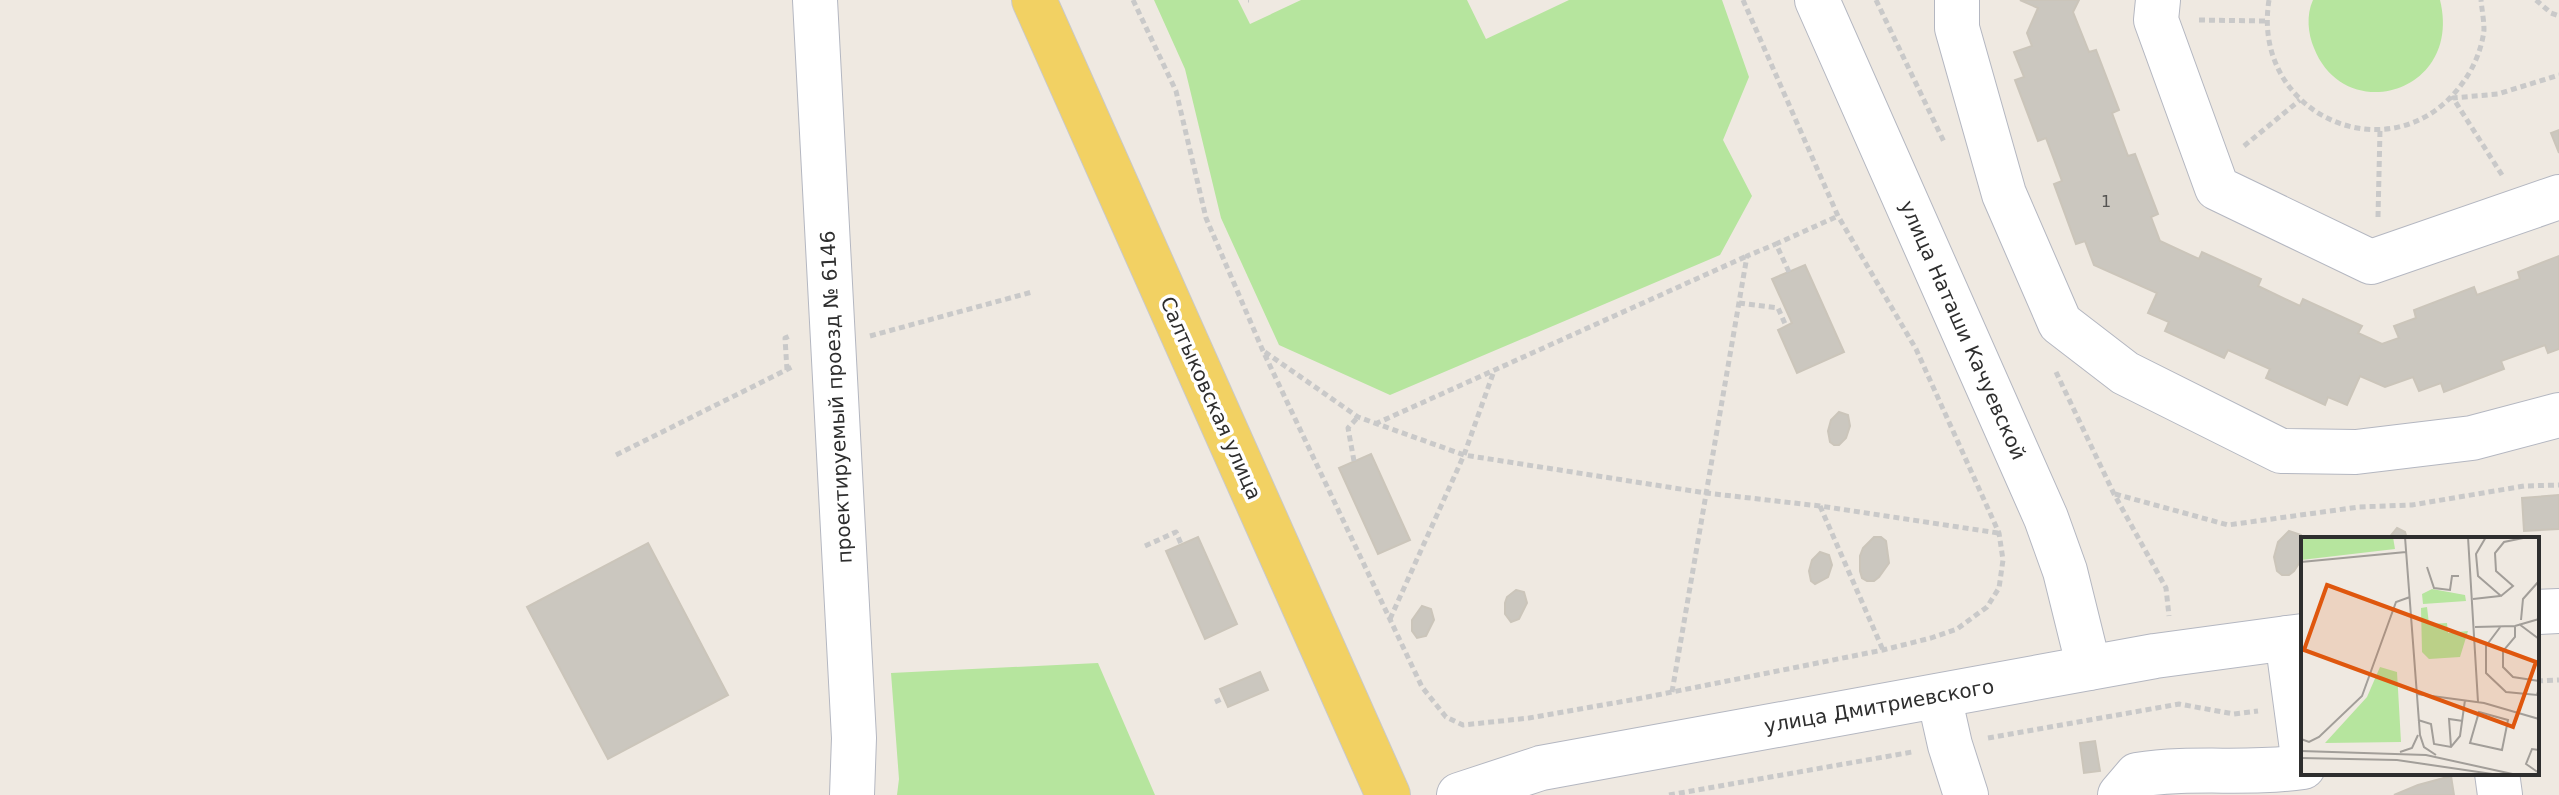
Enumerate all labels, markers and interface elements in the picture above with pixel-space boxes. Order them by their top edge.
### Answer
house number: 1 [2101,192,2111,211]
street label: улица Наташи Качуевской [1895,197,2031,463]
street label: проектируемый проезд № 6146 [815,230,857,564]
street label: Салтыковская улица [1155,293,1267,503]
inset map [2301,537,2539,775]
street label: улица Дмитриевского [1762,674,1996,738]

